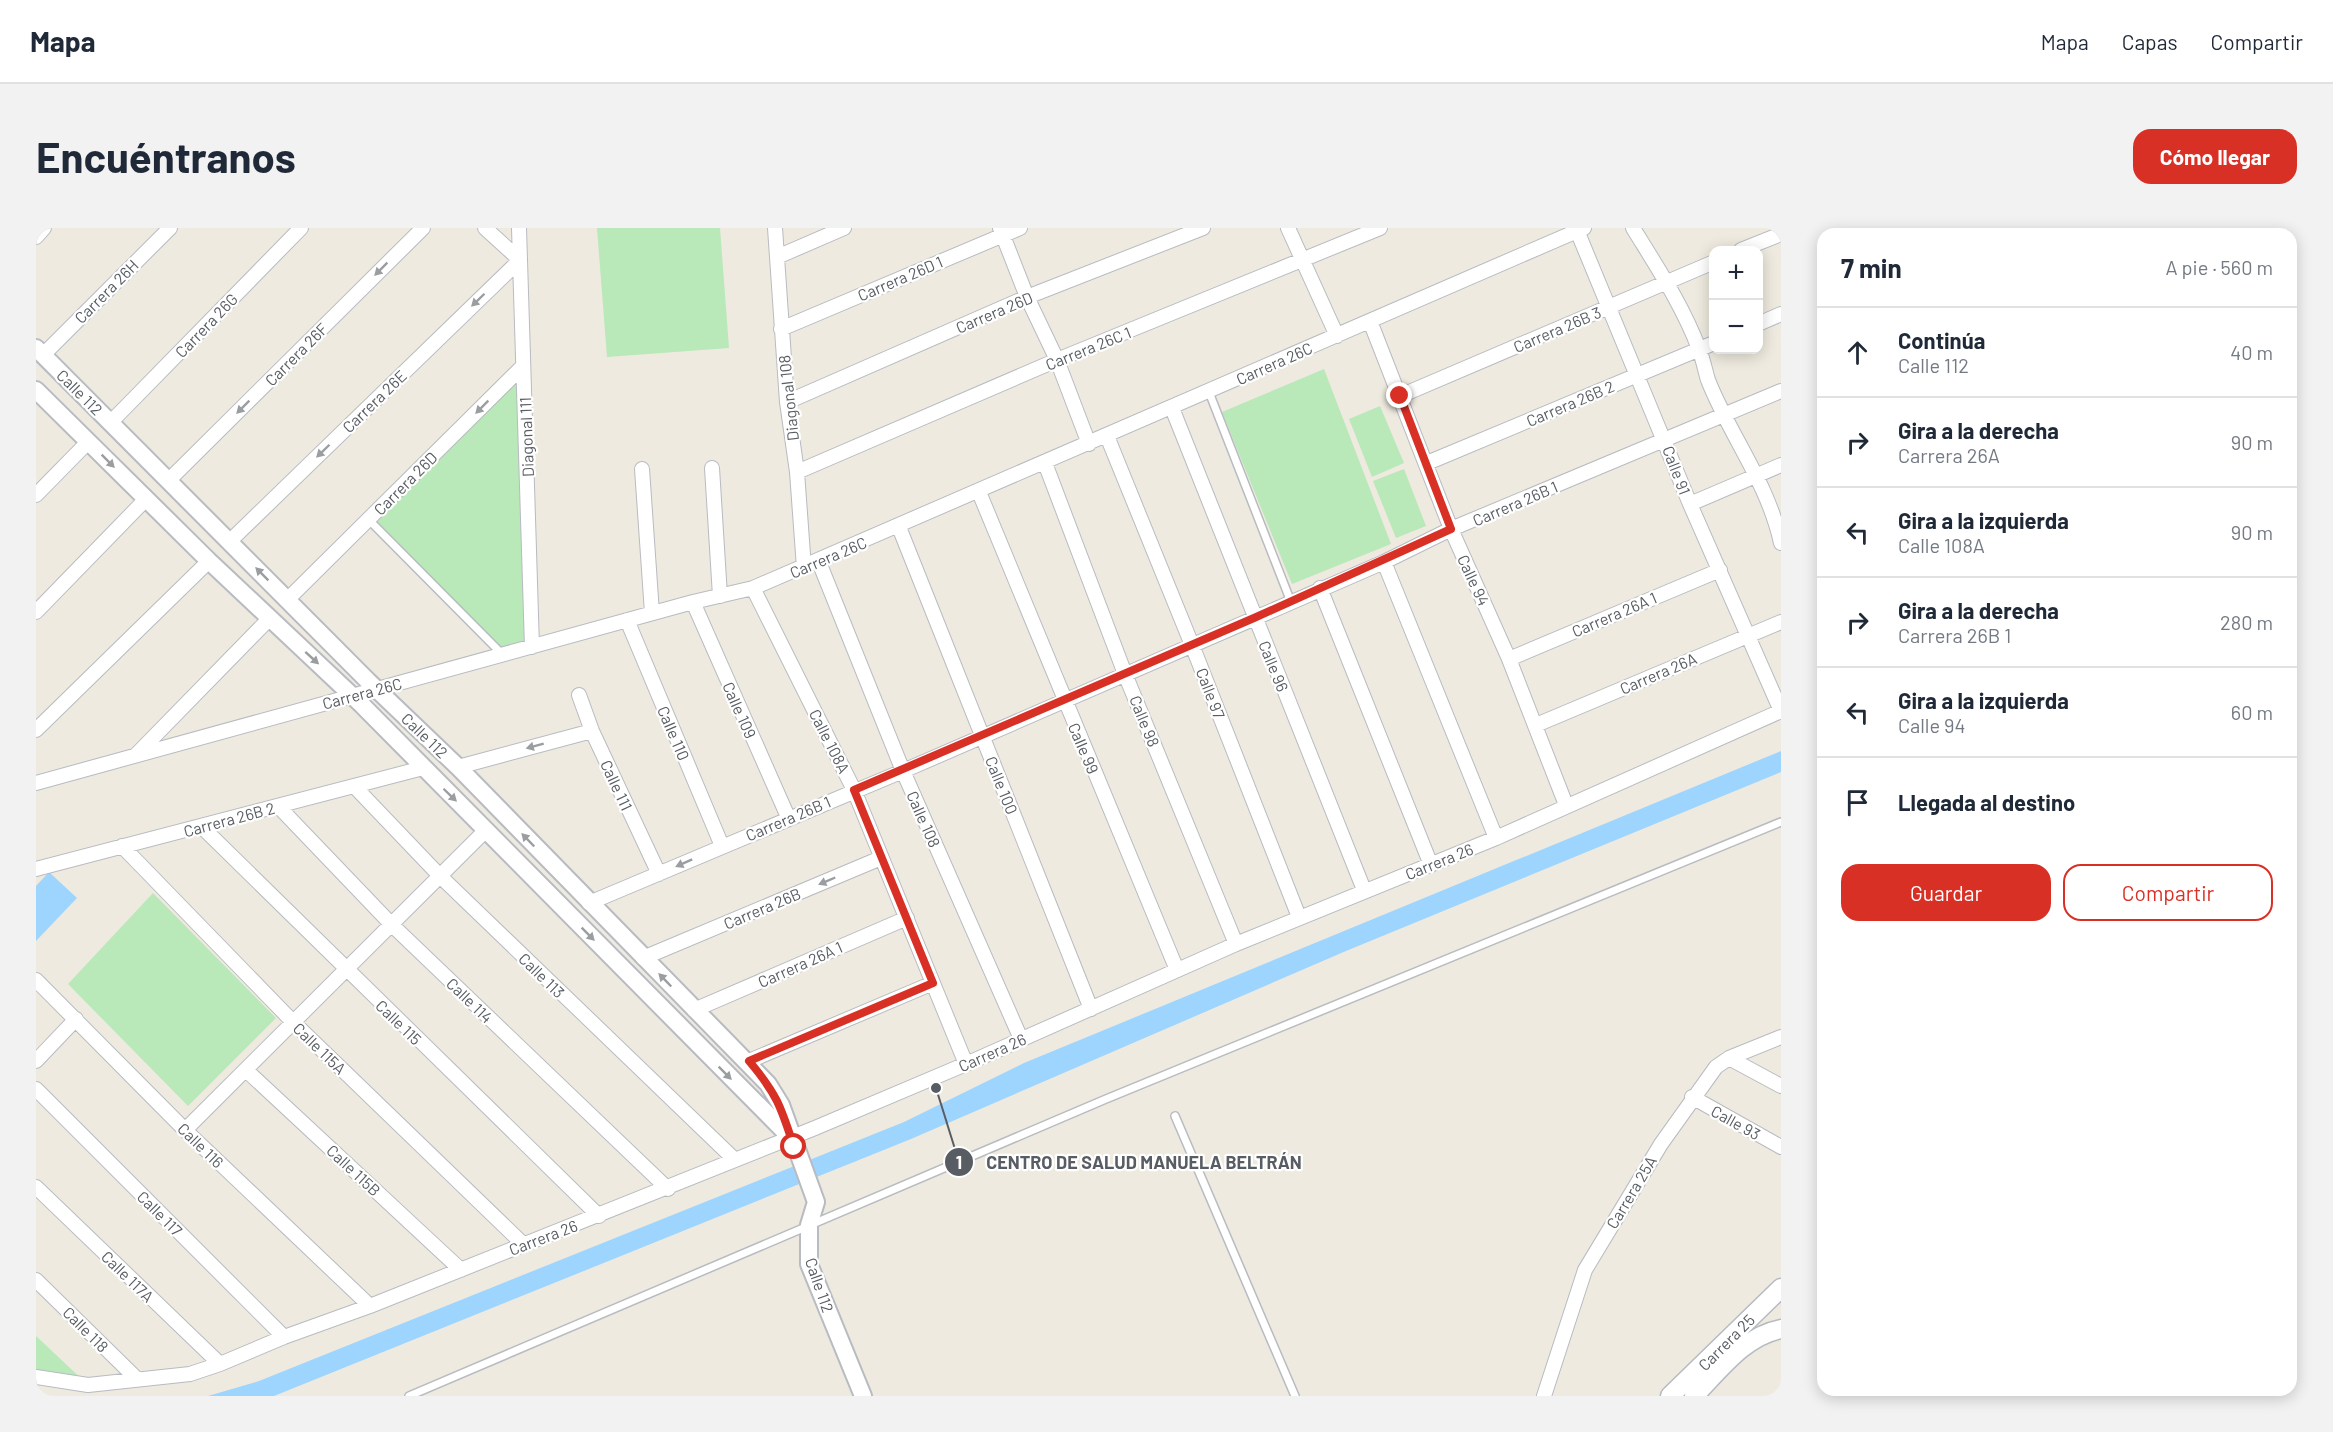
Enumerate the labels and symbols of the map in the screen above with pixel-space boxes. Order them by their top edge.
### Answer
street label: Carrera 26D 1 [855,252,945,304]
street label: Carrera 26H [70,255,142,327]
one-way arrow [375,262,389,276]
street label: Carrera 26D [953,287,1035,337]
street label: Carrera 26G [171,289,241,361]
one-way arrow [471,293,485,307]
street label: Carrera 26B 3 [1510,302,1604,356]
street label: Carrera 26F [261,319,331,389]
street label: Carrera 26C 1 [1043,322,1133,374]
street label: Carrera 26C [1233,338,1315,388]
street label: Diagonal 108 [774,354,802,442]
street label: Calle 112 [53,365,107,419]
street label: Carrera 26E [338,366,410,436]
street label: Carrera 26B 2 [1523,376,1617,430]
route end [1386,382,1412,408]
street label: Diagonal 111 [515,397,537,477]
one-way arrow [236,399,250,413]
one-way arrow [475,400,489,414]
one-way arrow [316,443,330,457]
street label: Calle 91 [1659,443,1695,497]
street label: Carrera 26D [369,447,441,519]
one-way arrow [100,453,114,467]
street label: Carrera 26B 1 [1470,477,1560,529]
street label: Carrera 26C [787,532,869,582]
street label: Calle 94 [1454,552,1494,608]
one-way arrow [255,568,269,582]
street label: Carrera 26A 1 [1569,588,1659,640]
street label: Calle 96 [1255,638,1293,694]
street label: Carrera 26A [1617,648,1700,698]
one-way arrow [304,651,319,664]
street label: Calle 97 [1193,665,1229,721]
street label: Carrera 26C [320,673,404,713]
street label: Calle 109 [719,679,761,741]
street label: Calle 98 [1126,693,1164,749]
street label: Calle 110 [654,703,694,763]
street label: Calle 108A [806,706,854,777]
street label: Calle 112 [398,708,452,762]
street label: Calle 99 [1065,720,1103,776]
one-way arrow [526,742,544,752]
street label: Calle 100 [982,753,1022,817]
street label: Calle 111 [597,757,637,813]
one-way arrow [443,788,457,802]
street label: Calle 108 [903,788,945,850]
street label: Carrera 26B 1 [743,792,833,844]
street label: Carrera 26B 2 [181,798,277,840]
one-way arrow [522,834,536,848]
street label: Carrera 26 [1402,839,1476,883]
one-way arrow [676,858,693,867]
one-way arrow [817,876,835,886]
street label: Carrera 26B [721,883,803,933]
one-way arrow [580,926,594,940]
street label: Carrera 26A 1 [755,937,845,991]
street label: Calle 113 [515,949,569,1001]
street label: Calle 114 [443,973,497,1027]
one-way arrow [658,973,672,987]
street label: Calle 115 [372,996,426,1048]
street label: Calle 115A [290,1018,351,1078]
street label: Carrera 26 [955,1029,1029,1075]
one-way arrow [717,1065,731,1079]
street label: Calle 93 [1708,1101,1764,1143]
street label: Calle 116 [174,1119,228,1171]
route start [780,1133,806,1159]
street label: Calle 115B [323,1140,385,1200]
callout: CENTRO DE SALUD MANUELA BELTRÁN [944,1144,1313,1180]
text: 1 [956,1151,962,1173]
text: CENTRO DE SALUD MANUELA BELTRÁN [986,1151,1302,1173]
street label: Carrera 25A [1602,1152,1660,1232]
street label: Calle 117 [134,1187,187,1240]
street label: Carrera 26 [506,1215,580,1259]
street label: Calle 117A [98,1246,158,1306]
street label: Calle 112 [802,1255,838,1315]
street label: Calle 118 [59,1302,113,1356]
street label: Carrera 25 [1694,1310,1758,1374]

